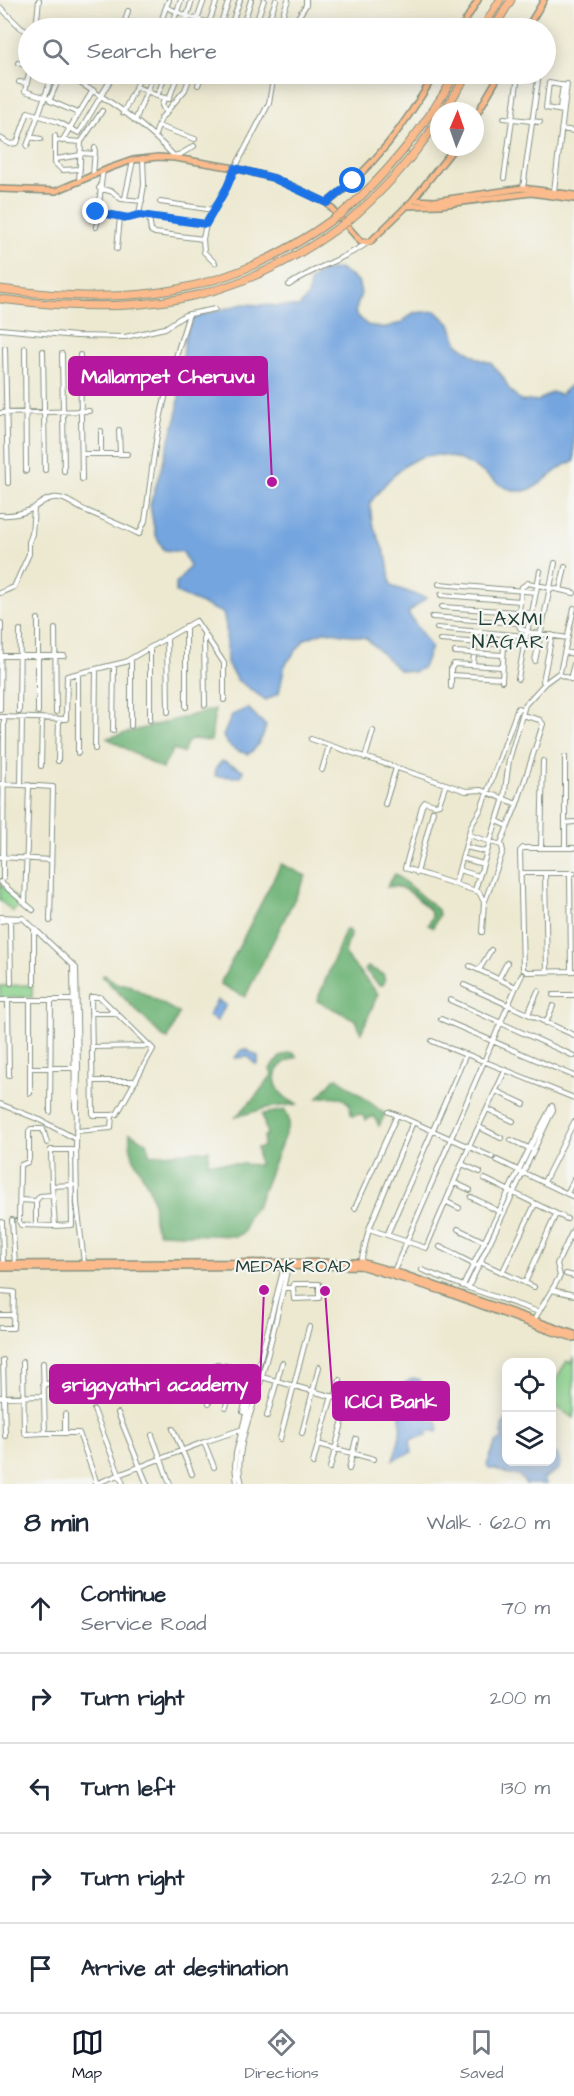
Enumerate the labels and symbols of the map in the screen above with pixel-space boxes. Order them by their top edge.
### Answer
north arrow [430,102,484,156]
route start [339,167,365,193]
route end [82,198,108,224]
callout: Mallampet Cheruvu [69,357,267,395]
text: Mallampet Cheruvu [81,363,255,391]
district label: LAXMI NAGAR' [472,605,550,656]
street label: MEDAK ROAD [236,1254,351,1279]
callout: srigayathri academy [50,1365,260,1403]
text: srigayathri academy [62,1371,248,1400]
callout: ICICI Bank [333,1382,449,1420]
text: ICICI Bank [345,1388,438,1416]

